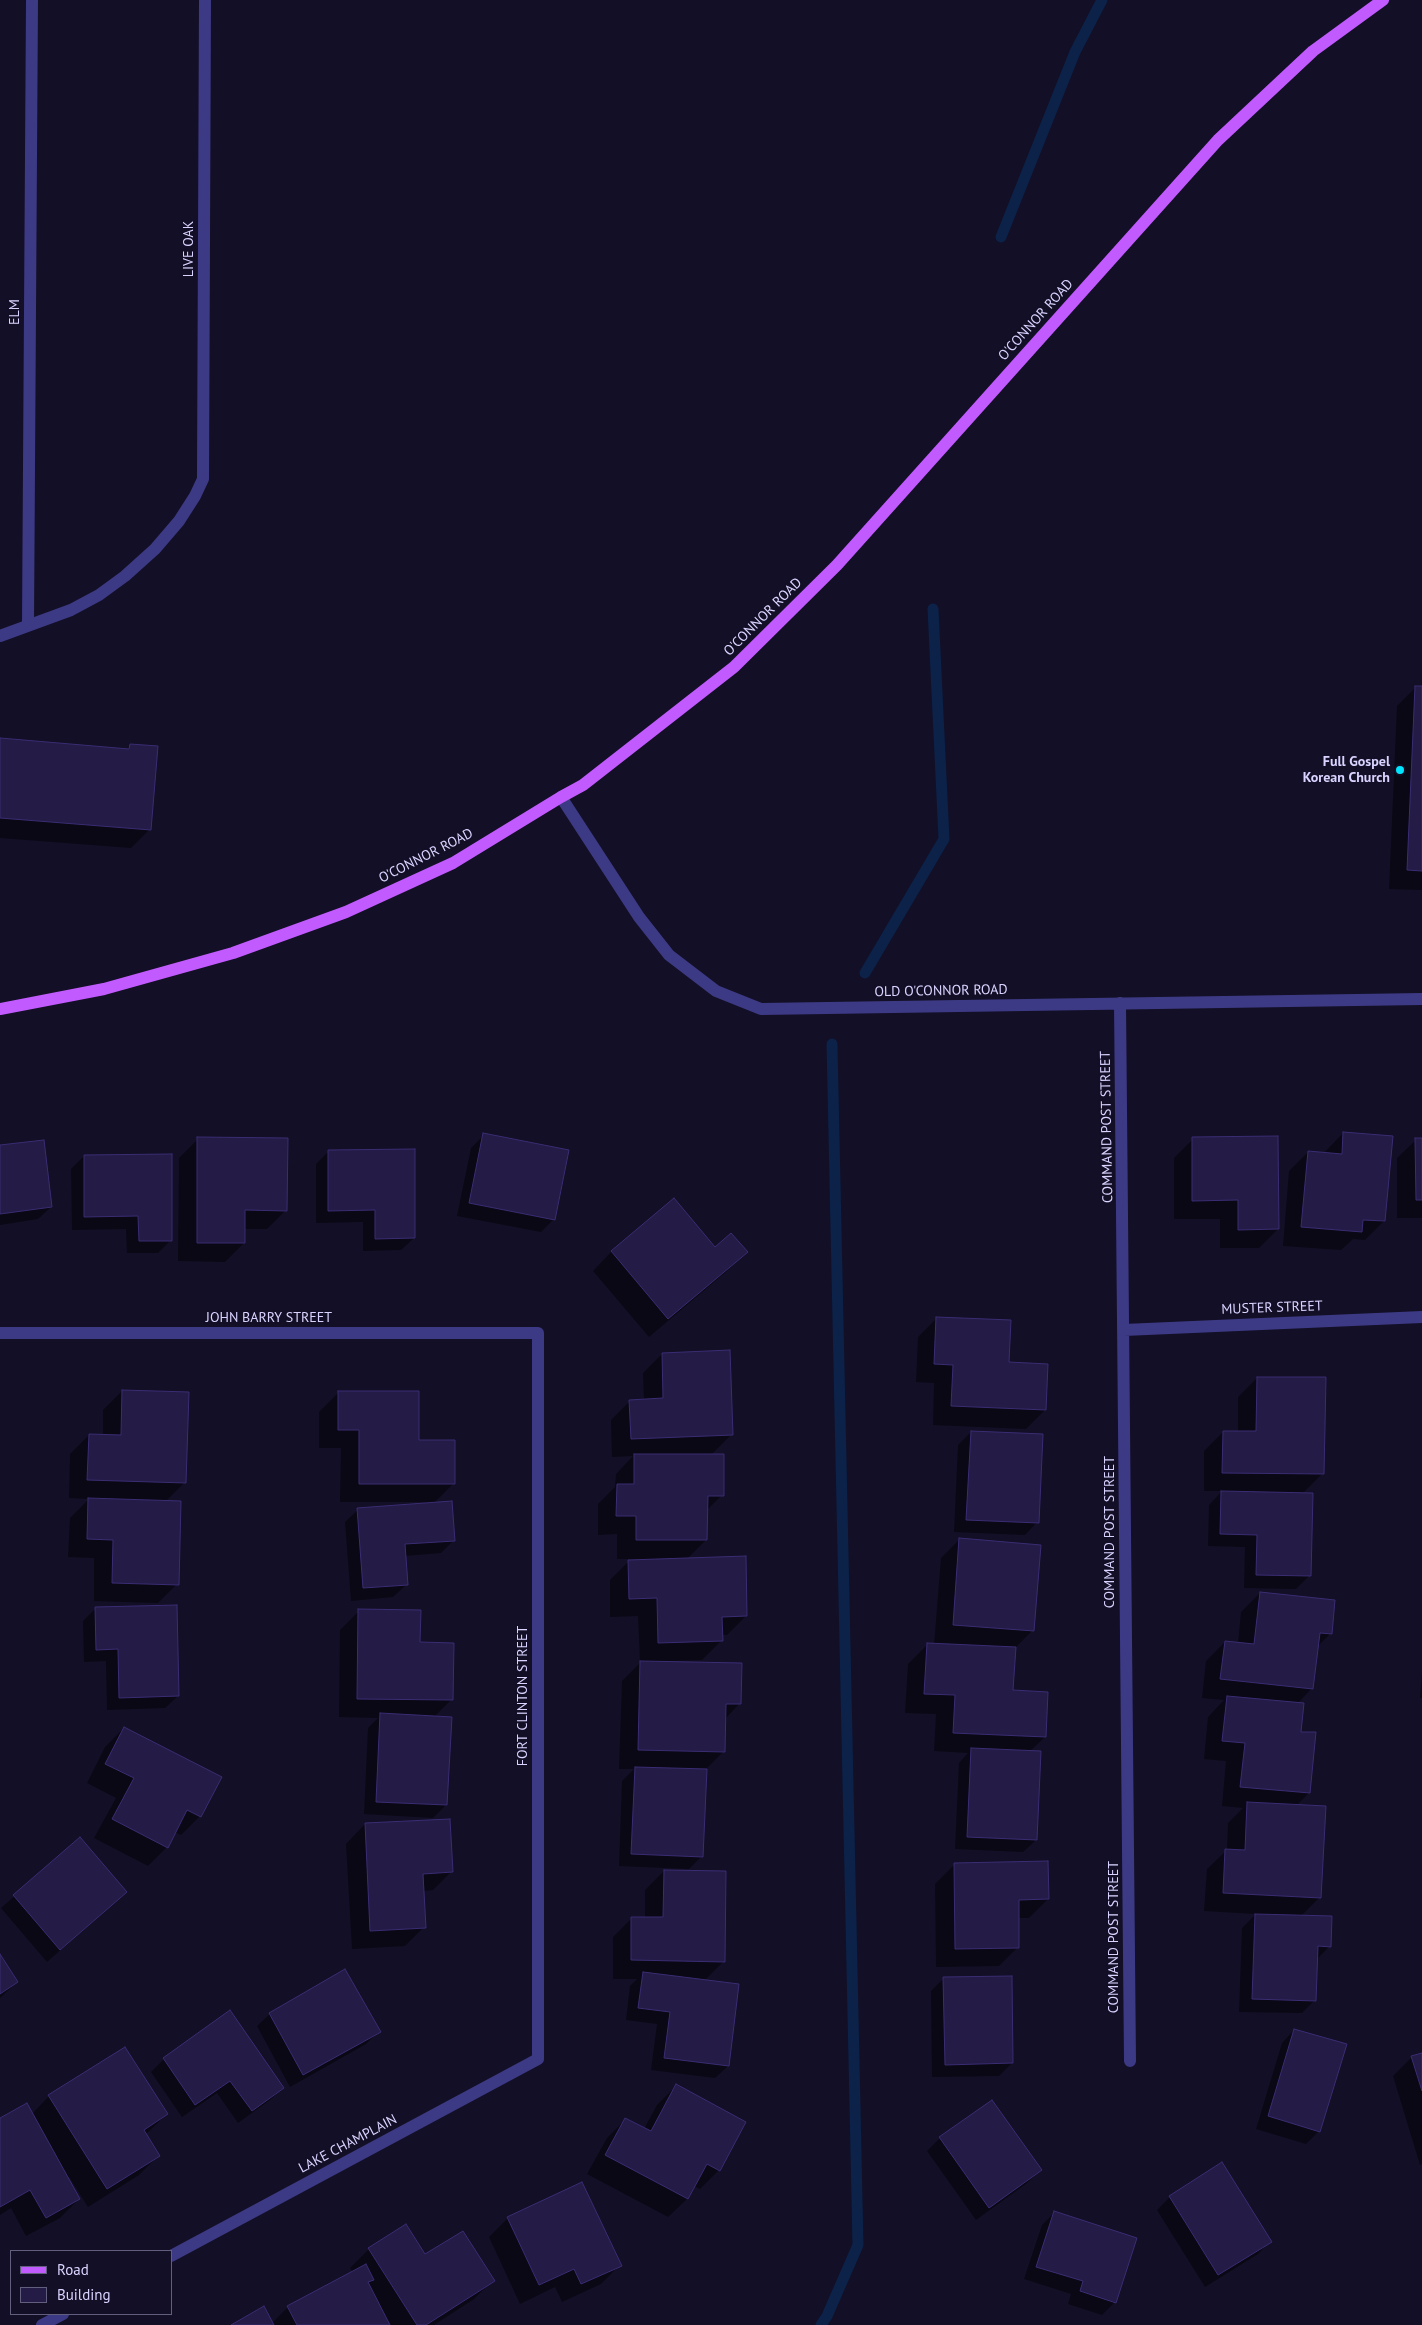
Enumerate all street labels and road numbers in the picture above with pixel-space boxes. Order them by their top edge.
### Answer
street label: LIVE OAK [181,221,197,277]
street label: O'CONNOR ROAD [995,276,1077,364]
street label: ELM [7,299,23,325]
street label: O'CONNOR ROAD [720,574,806,660]
street label: O'CONNOR ROAD [376,825,476,887]
street label: OLD O'CONNOR ROAD [874,981,1008,1001]
street label: COMMAND POST STREET [1097,1051,1117,1203]
street label: MUSTER STREET [1221,1298,1323,1318]
street label: JOHN BARRY STREET [206,1310,332,1326]
street label: COMMAND POST STREET [1102,1456,1118,1608]
street label: FORT CLINTON STREET [515,1626,531,1766]
street label: COMMAND POST STREET [1106,1861,1122,2013]
street label: LAKE CHAMPLAIN [296,2111,400,2177]

